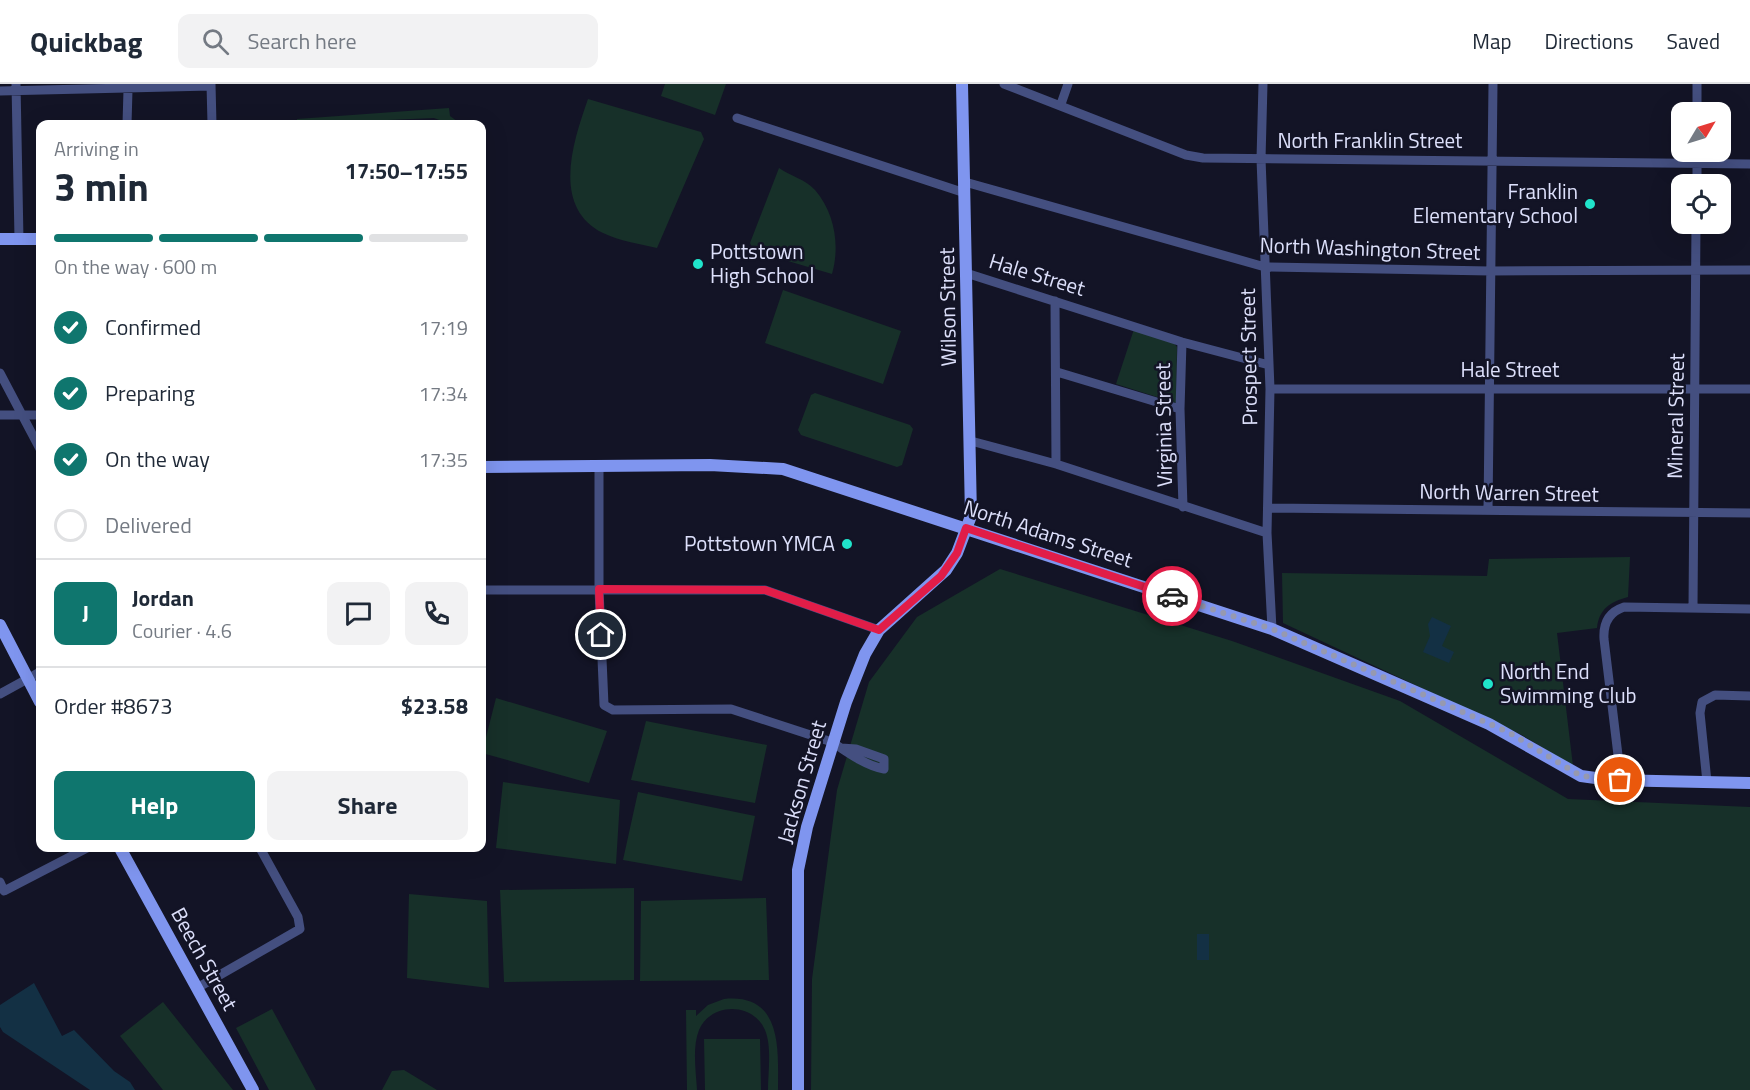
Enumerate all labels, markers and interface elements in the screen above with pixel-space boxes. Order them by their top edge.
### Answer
search box [178,14,598,68]
text: Quickbag [30,20,142,63]
text: Search here [247,24,357,58]
icon: search [199,25,232,58]
text: Map [1472,25,1512,57]
text: Directions [1545,25,1634,57]
text: Saved [1667,25,1720,57]
north arrow [1671,102,1731,162]
map controls [1671,102,1731,234]
street label: North Franklin Street [1278,124,1463,156]
text: Arriving in [54,133,139,164]
text: 17:50–17:55 [345,154,468,188]
text: 3 min [54,157,149,216]
button: locate [1671,174,1731,234]
place label: Franklin Elementary School [1413,175,1578,231]
marker: Franklin Elementary School [1583,197,1597,211]
street label: North Washington Street [1259,228,1482,268]
place label: Pottstown High School [710,235,814,291]
street label: Hale Street [985,244,1090,304]
street label: Wilson Street [930,247,964,367]
text: On the way · 600 m [54,251,217,282]
marker: Pottstown High School [691,257,705,271]
street label: Prospect Street [1231,287,1265,426]
text: Confirmed [105,310,201,344]
icon: check [54,311,87,344]
text: 17:19 [419,312,468,343]
street label: Mineral Street [1658,352,1692,479]
street label: Hale Street [1461,353,1560,385]
street label: Virginia Street [1146,362,1180,488]
text: Preparing [105,376,195,410]
icon: check [54,377,87,410]
text: 17:34 [419,378,468,409]
text: On the way [105,442,210,476]
icon: check [54,443,87,476]
text: 17:35 [419,444,468,475]
street label: North Warren Street [1419,474,1600,510]
street label: North Adams Street [960,491,1137,576]
text: Delivered [105,508,192,542]
place label: Pottstown YMCA [684,527,835,559]
marker: Pottstown YMCA [840,537,854,551]
courier [1142,566,1202,626]
icon: car [1156,580,1189,613]
text: Jordan [132,581,194,615]
button: chat [327,582,390,645]
button: phone [405,582,468,645]
text: J [82,596,89,630]
pin [575,609,626,660]
text: Courier · 4.6 [132,615,232,646]
icon: home [584,618,617,651]
place label: North End Swimming Club [1500,655,1637,711]
marker: North End Swimming Club [1481,677,1495,691]
text: Order #8673 [54,689,173,723]
text: $23.58 [401,689,468,723]
street label: Jackson Street [768,716,834,847]
pin [1594,754,1645,805]
icon: bag [1603,763,1636,796]
button: Help [54,771,255,840]
button: Share [267,771,468,840]
street label: Beech Street [163,901,247,1016]

